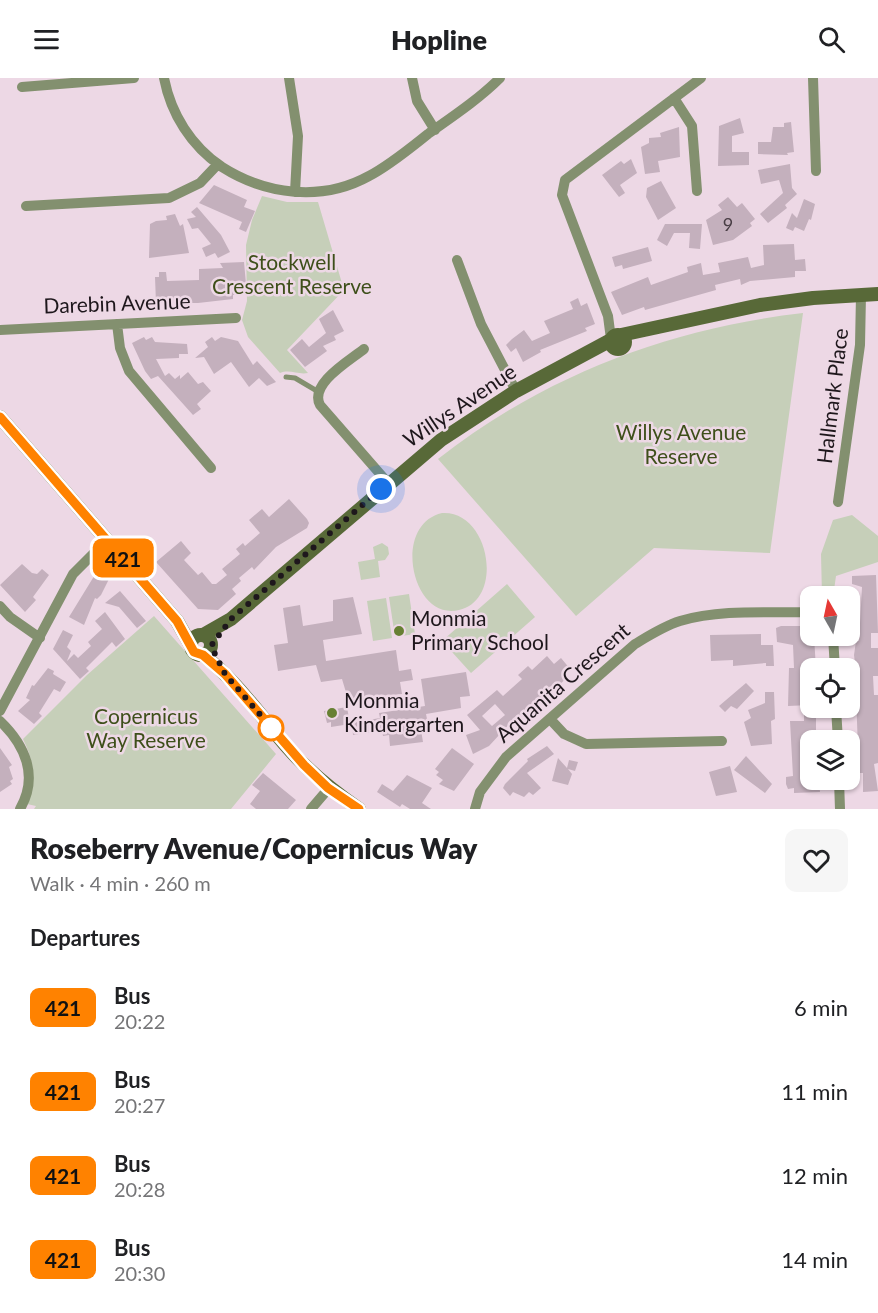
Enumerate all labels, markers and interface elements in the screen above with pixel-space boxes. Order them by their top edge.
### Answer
icon: menu [30,23,63,56]
text: Hopline [391,23,487,56]
icon: search [815,23,848,56]
house number: 9 [723,213,733,235]
park label: Stockwell Crescent Reserve [212,249,372,298]
street label: Darebin Avenue [43,287,191,318]
street label: Hallmark Place [811,327,852,465]
street label: Willys Avenue [398,358,520,452]
park label: Willys Avenue Reserve [616,419,746,468]
your location [366,474,396,504]
line badge: 421 [88,538,158,578]
text: 421 [105,546,141,571]
north arrow [800,586,860,646]
map controls [800,586,860,790]
place label: Monmia Primary School [411,605,549,654]
street label: Aquanita Crescent [490,617,634,747]
marker: Monmia Primary School [392,624,406,638]
button: locate [800,658,860,718]
place label: Monmia Kindergarten [344,687,464,736]
park label: Copernicus Way Reserve [86,703,206,752]
marker: Monmia Kindergarten [325,706,339,720]
unlabelled marker [258,715,284,741]
button: layers [800,730,860,790]
button: heart [785,829,848,892]
text: Roseberry Avenue/Copernicus Way [30,831,477,865]
text: Walk · 4 min · 260 m [30,871,211,895]
text: Departures [30,924,140,951]
text: Bus [114,982,150,1009]
text: 6 min [794,994,848,1021]
text: 421 [45,995,81,1020]
text: 20:22 [114,1009,165,1033]
text: Bus [114,1066,150,1093]
text: 11 min [781,1078,848,1105]
text: 421 [45,1079,81,1104]
text: 20:27 [114,1093,165,1117]
text: Bus [114,1150,150,1177]
text: 12 min [781,1162,848,1189]
text: 421 [45,1163,81,1188]
text: 20:28 [114,1177,165,1201]
text: Bus [114,1234,150,1261]
text: 14 min [781,1246,848,1273]
text: 421 [45,1247,81,1272]
text: 20:30 [114,1261,165,1285]

